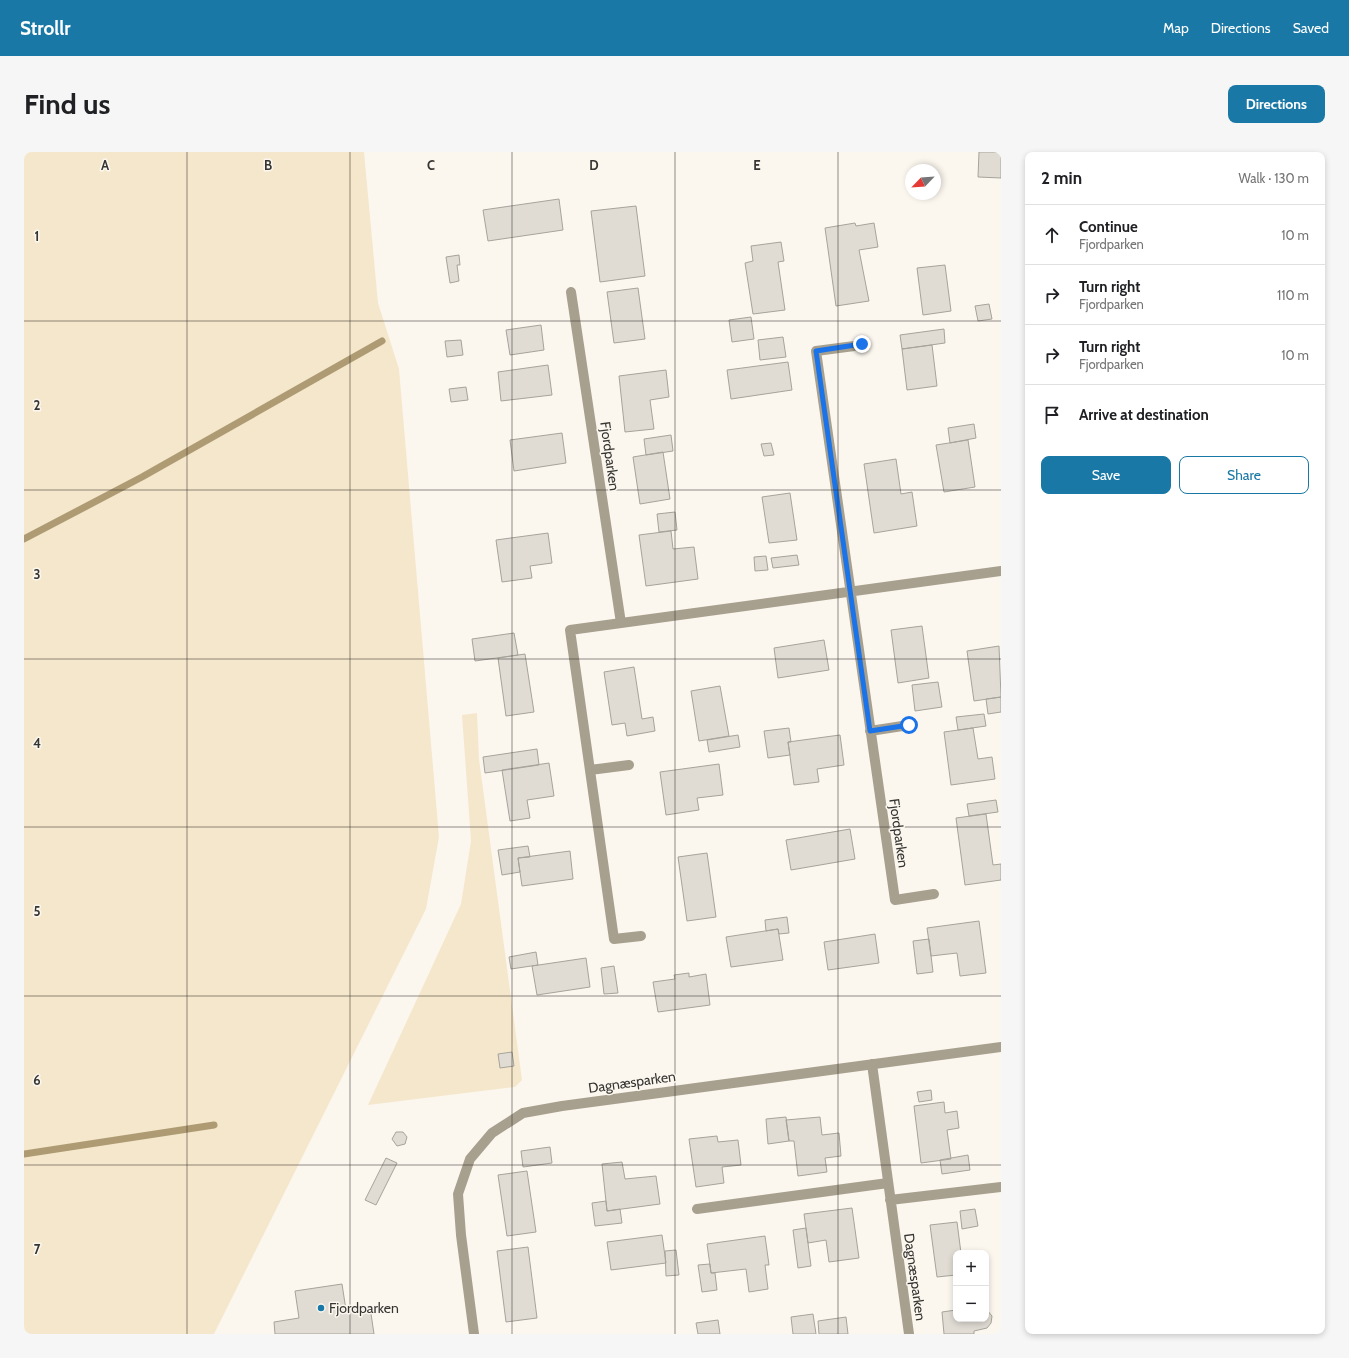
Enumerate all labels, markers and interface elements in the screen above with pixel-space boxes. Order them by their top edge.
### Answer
text: Strollr [20,17,71,40]
text: Map [1163,19,1189,37]
text: Directions [1211,19,1271,37]
text: Saved [1293,19,1329,37]
button: Directions [1228,85,1325,123]
text: Find us [24,87,110,121]
text: A [101,157,110,173]
text: B [264,157,272,173]
text: C [427,157,435,173]
text: D [589,157,599,173]
text: E [753,157,761,173]
north arrow [905,164,941,200]
text: 2 min [1041,168,1082,188]
text: Walk · 130 m [1238,170,1309,186]
text: Continue [1079,218,1138,236]
icon: ahead [1041,224,1063,246]
text: 10 m [1281,227,1309,243]
text: 1 [35,228,39,244]
text: Fjordparken [1079,236,1144,252]
text: Turn right [1079,278,1140,296]
icon: right [1041,284,1063,306]
text: 110 m [1277,287,1309,303]
text: Fjordparken [1079,296,1144,312]
route end [853,335,871,353]
text: Turn right [1079,338,1140,356]
icon: right [1041,344,1063,366]
text: 10 m [1281,347,1309,363]
text: Fjordparken [1079,356,1144,372]
text: 2 [34,397,41,413]
icon: arrive [1041,404,1063,426]
text: Arrive at destination [1079,406,1209,424]
street label: Fjordparken [596,420,624,492]
button: Save [1041,456,1171,494]
button: Share [1179,456,1309,494]
text: 3 [33,566,41,582]
route start [900,716,918,734]
text: 4 [33,735,41,751]
street label: Fjordparken [885,797,913,869]
text: 5 [34,903,41,919]
street label: Dagnæsparken [587,1067,677,1097]
text: 6 [33,1072,41,1088]
street label: Dagnæsparken [900,1232,930,1322]
text: 7 [34,1241,41,1257]
map controls [953,1250,989,1322]
button: + [953,1250,989,1286]
button: − [953,1286,989,1322]
place label: Fjordparken [329,1299,399,1317]
marker: Fjordparken [316,1303,326,1313]

